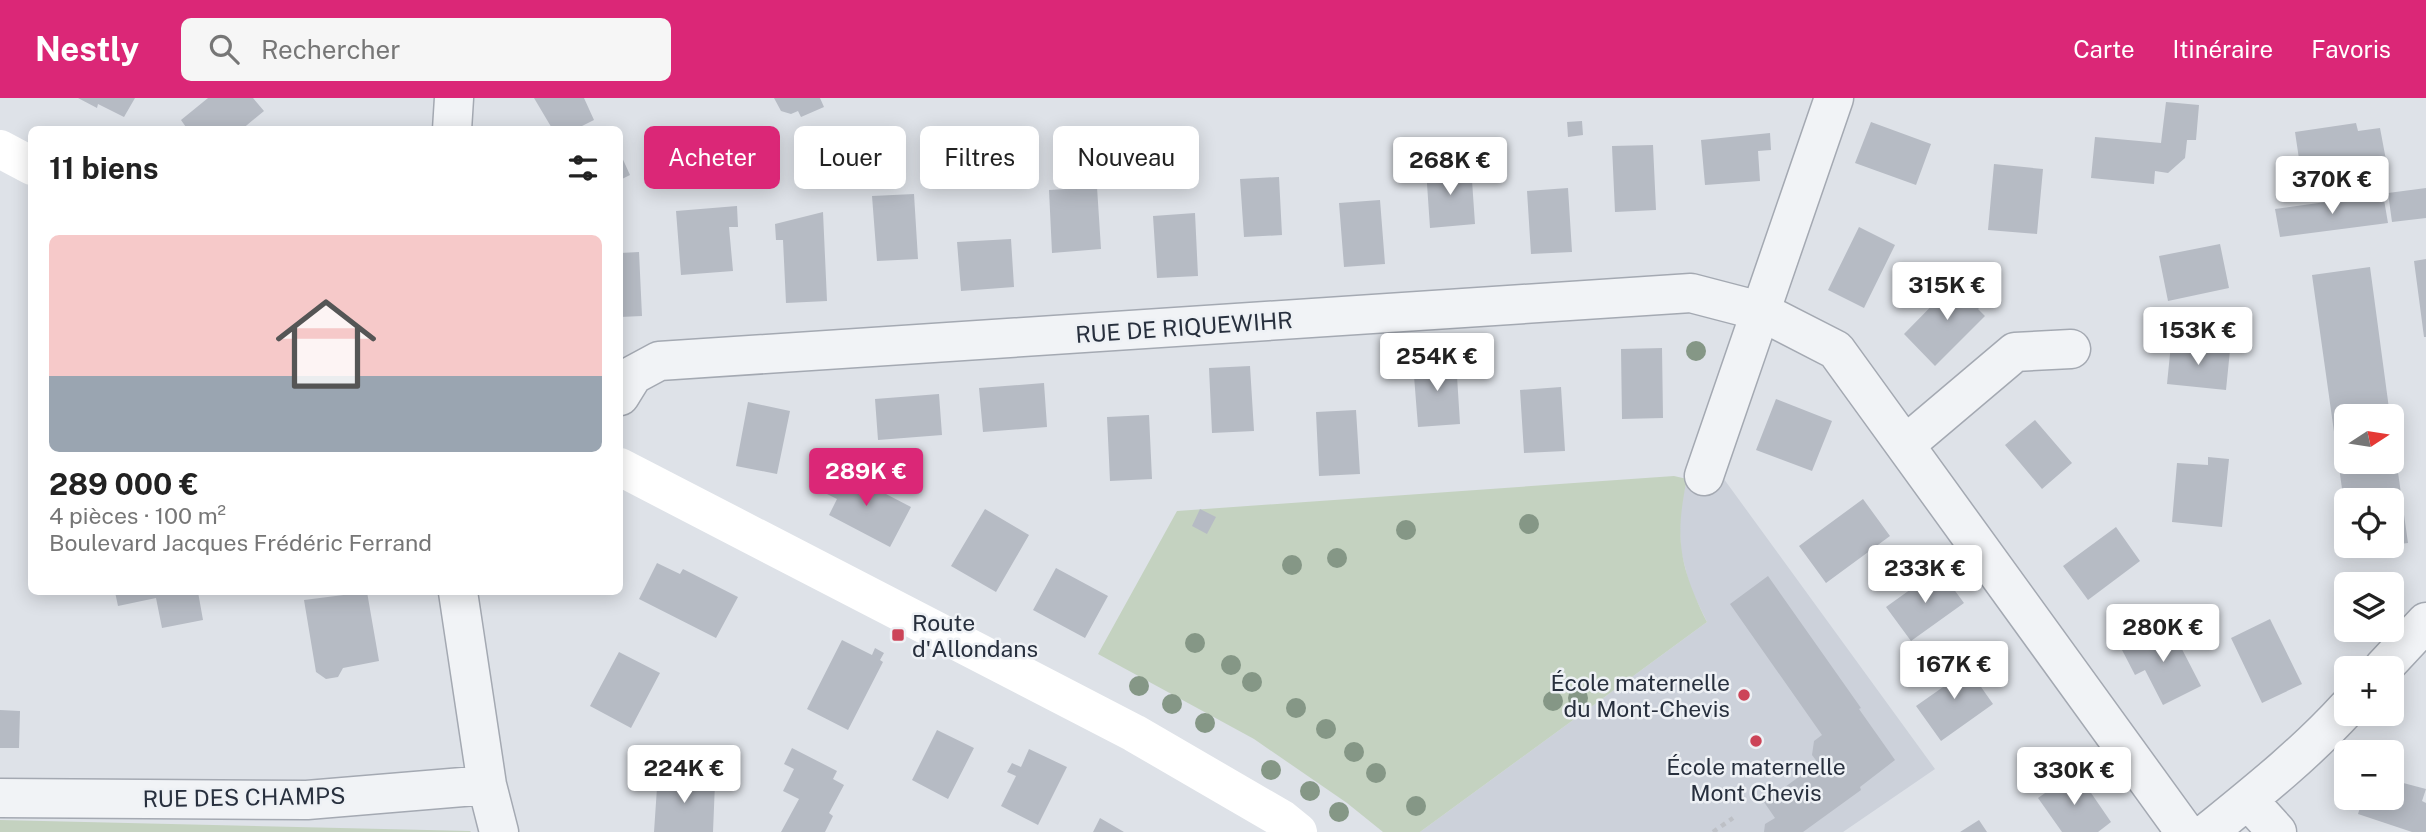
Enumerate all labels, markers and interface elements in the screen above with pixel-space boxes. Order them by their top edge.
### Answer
search box [181,18,671,81]
text: Nestly [35,30,139,68]
icon: search [205,30,243,68]
text: Rechercher [261,34,400,65]
text: Carte [2073,35,2135,63]
text: Itinéraire [2173,35,2273,63]
text: Favoris [2311,35,2391,63]
chip: Acheter [644,126,780,189]
chip: Louer [794,126,906,189]
chip: Filtres [920,126,1039,189]
chip: Nouveau [1053,126,1199,189]
pin: 268K € [1393,138,1507,197]
text: 268K € [1409,146,1491,173]
icon: filters [564,149,602,187]
text: 11 biens [49,150,158,186]
pin: 370K € [2275,156,2389,216]
text: 370K € [2292,165,2372,192]
pin: 315K € [1890,262,2004,322]
text: 315K € [1908,271,1986,298]
icon: home [263,281,389,407]
street label: RUE DE RIQUEWIHR [1074,306,1294,348]
pin: 153K € [2141,308,2255,367]
text: 153K € [2159,316,2237,343]
pin: 254K € [1380,334,1494,393]
text: 254K € [1396,342,1478,369]
north arrow [2334,404,2404,474]
map controls [2334,404,2404,810]
pin: 289K € [809,448,923,508]
text: 289K € [825,457,907,484]
text: 289 000 € [49,466,199,502]
button: locate [2334,488,2404,558]
text: 4 pièces · 100 m² [49,502,226,529]
text: Boulevard Jacques Frédéric Ferrand [49,529,432,556]
pin: 233K € [1868,546,1982,605]
text: 233K € [1884,554,1966,581]
button: layers [2334,572,2404,642]
pin: 280K € [2106,604,2220,664]
place label: Route d'Allondans [912,609,1038,662]
text: 280K € [2122,613,2204,640]
marker: Route d'Allondans [890,627,906,643]
pin: 167K € [1897,642,2011,701]
text: 167K € [1916,650,1992,677]
button: + [2334,656,2404,726]
place label: École maternelle du Mont-Chevis [1551,669,1730,722]
marker: École maternelle du Mont-Chevis [1736,687,1752,703]
marker: École maternelle Mont Chevis [1748,733,1764,749]
button: − [2334,740,2404,810]
pin: 224K € [627,746,741,805]
pin: 330K € [2017,748,2131,807]
place label: École maternelle Mont Chevis [1666,753,1846,806]
text: 224K € [644,754,724,781]
text: 330K € [2033,756,2115,783]
street label: RUE DES CHAMPS [142,782,346,812]

